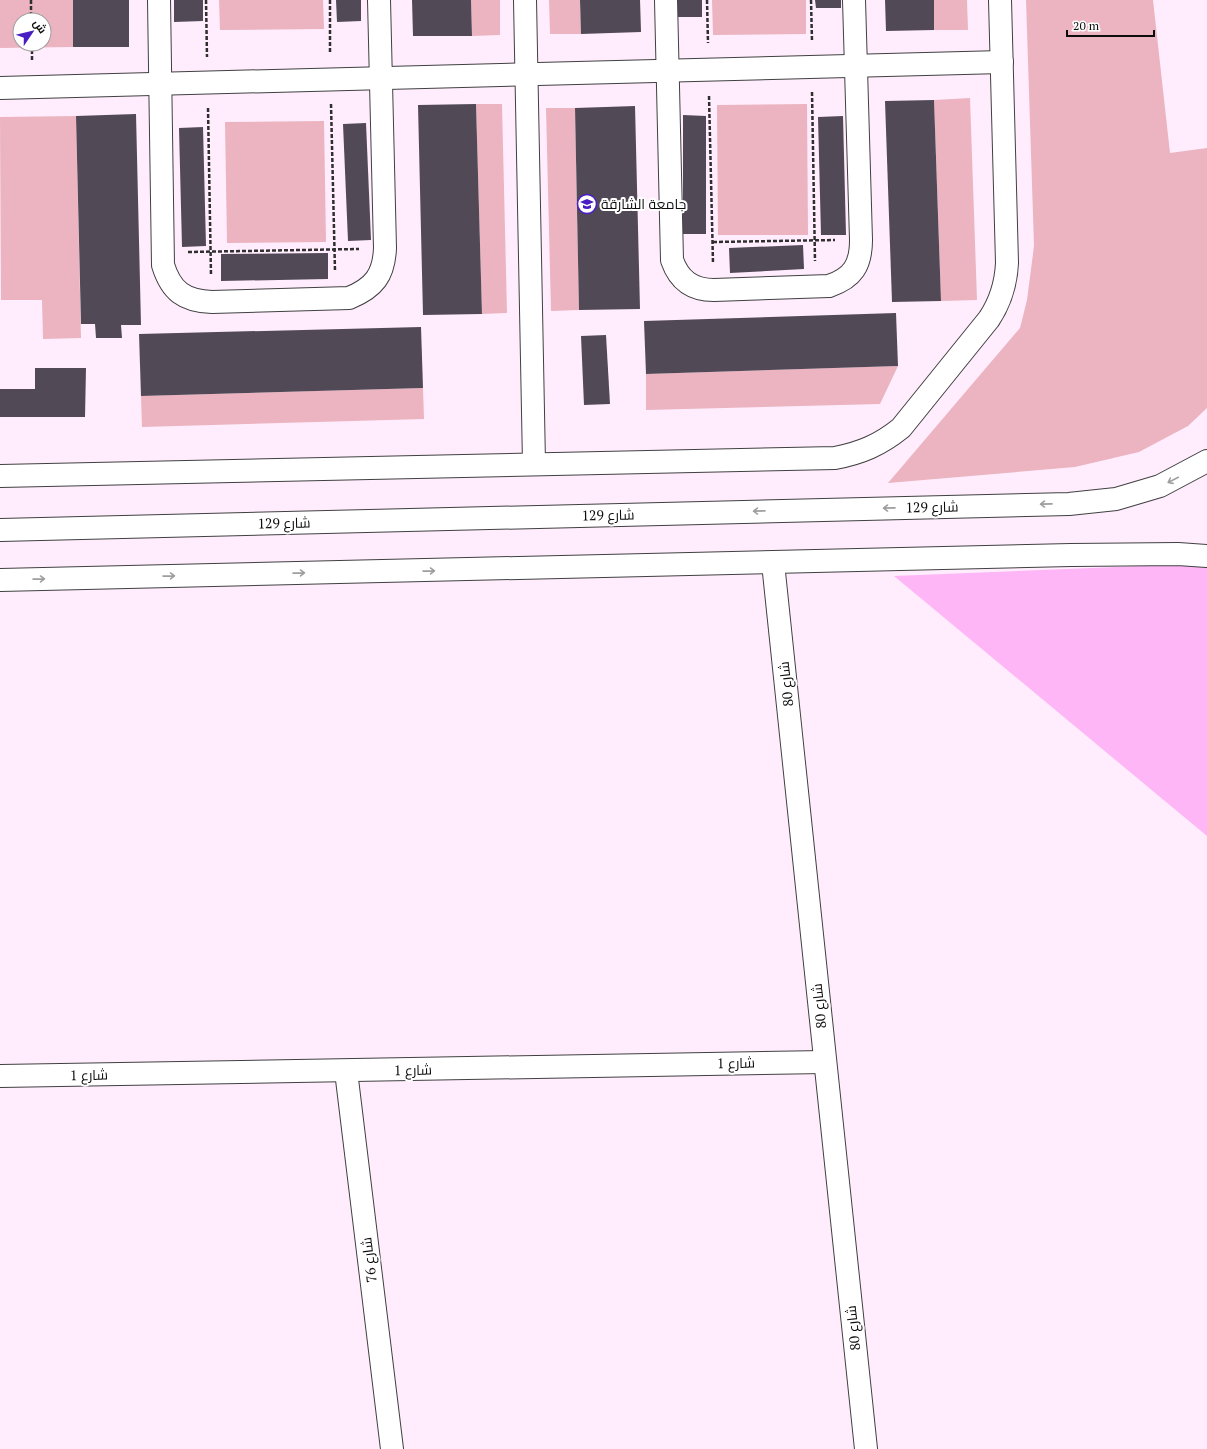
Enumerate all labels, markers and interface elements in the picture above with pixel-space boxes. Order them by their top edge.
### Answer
north arrow [12,12,52,52]
scale bar [1067,12,1154,38]
text: ش [30,16,50,36]
text: 20 m [1073,18,1100,33]
school or university icon: جامعة الشارقة [576,193,598,215]
place label: جامعة الشارقة [601,194,686,213]
one-way arrow [1167,477,1179,484]
street label: شارع 129 [905,497,959,516]
one-way arrow [1040,500,1053,508]
one-way arrow [883,504,896,512]
street label: شارع 129 [581,505,635,524]
one-way arrow [753,508,766,515]
street label: شارع 129 [257,513,311,532]
one-way arrow [422,567,435,574]
one-way arrow [292,570,305,577]
one-way arrow [162,573,175,580]
one-way arrow [32,576,45,583]
street label: شارع 80 [774,660,797,708]
street label: شارع 80 [807,982,830,1030]
street label: شارع 1 [717,1053,755,1072]
street label: شارع 1 [394,1060,432,1079]
street label: شارع 1 [70,1065,108,1084]
street label: شارع 76 [356,1236,381,1284]
street label: شارع 80 [841,1304,864,1352]

